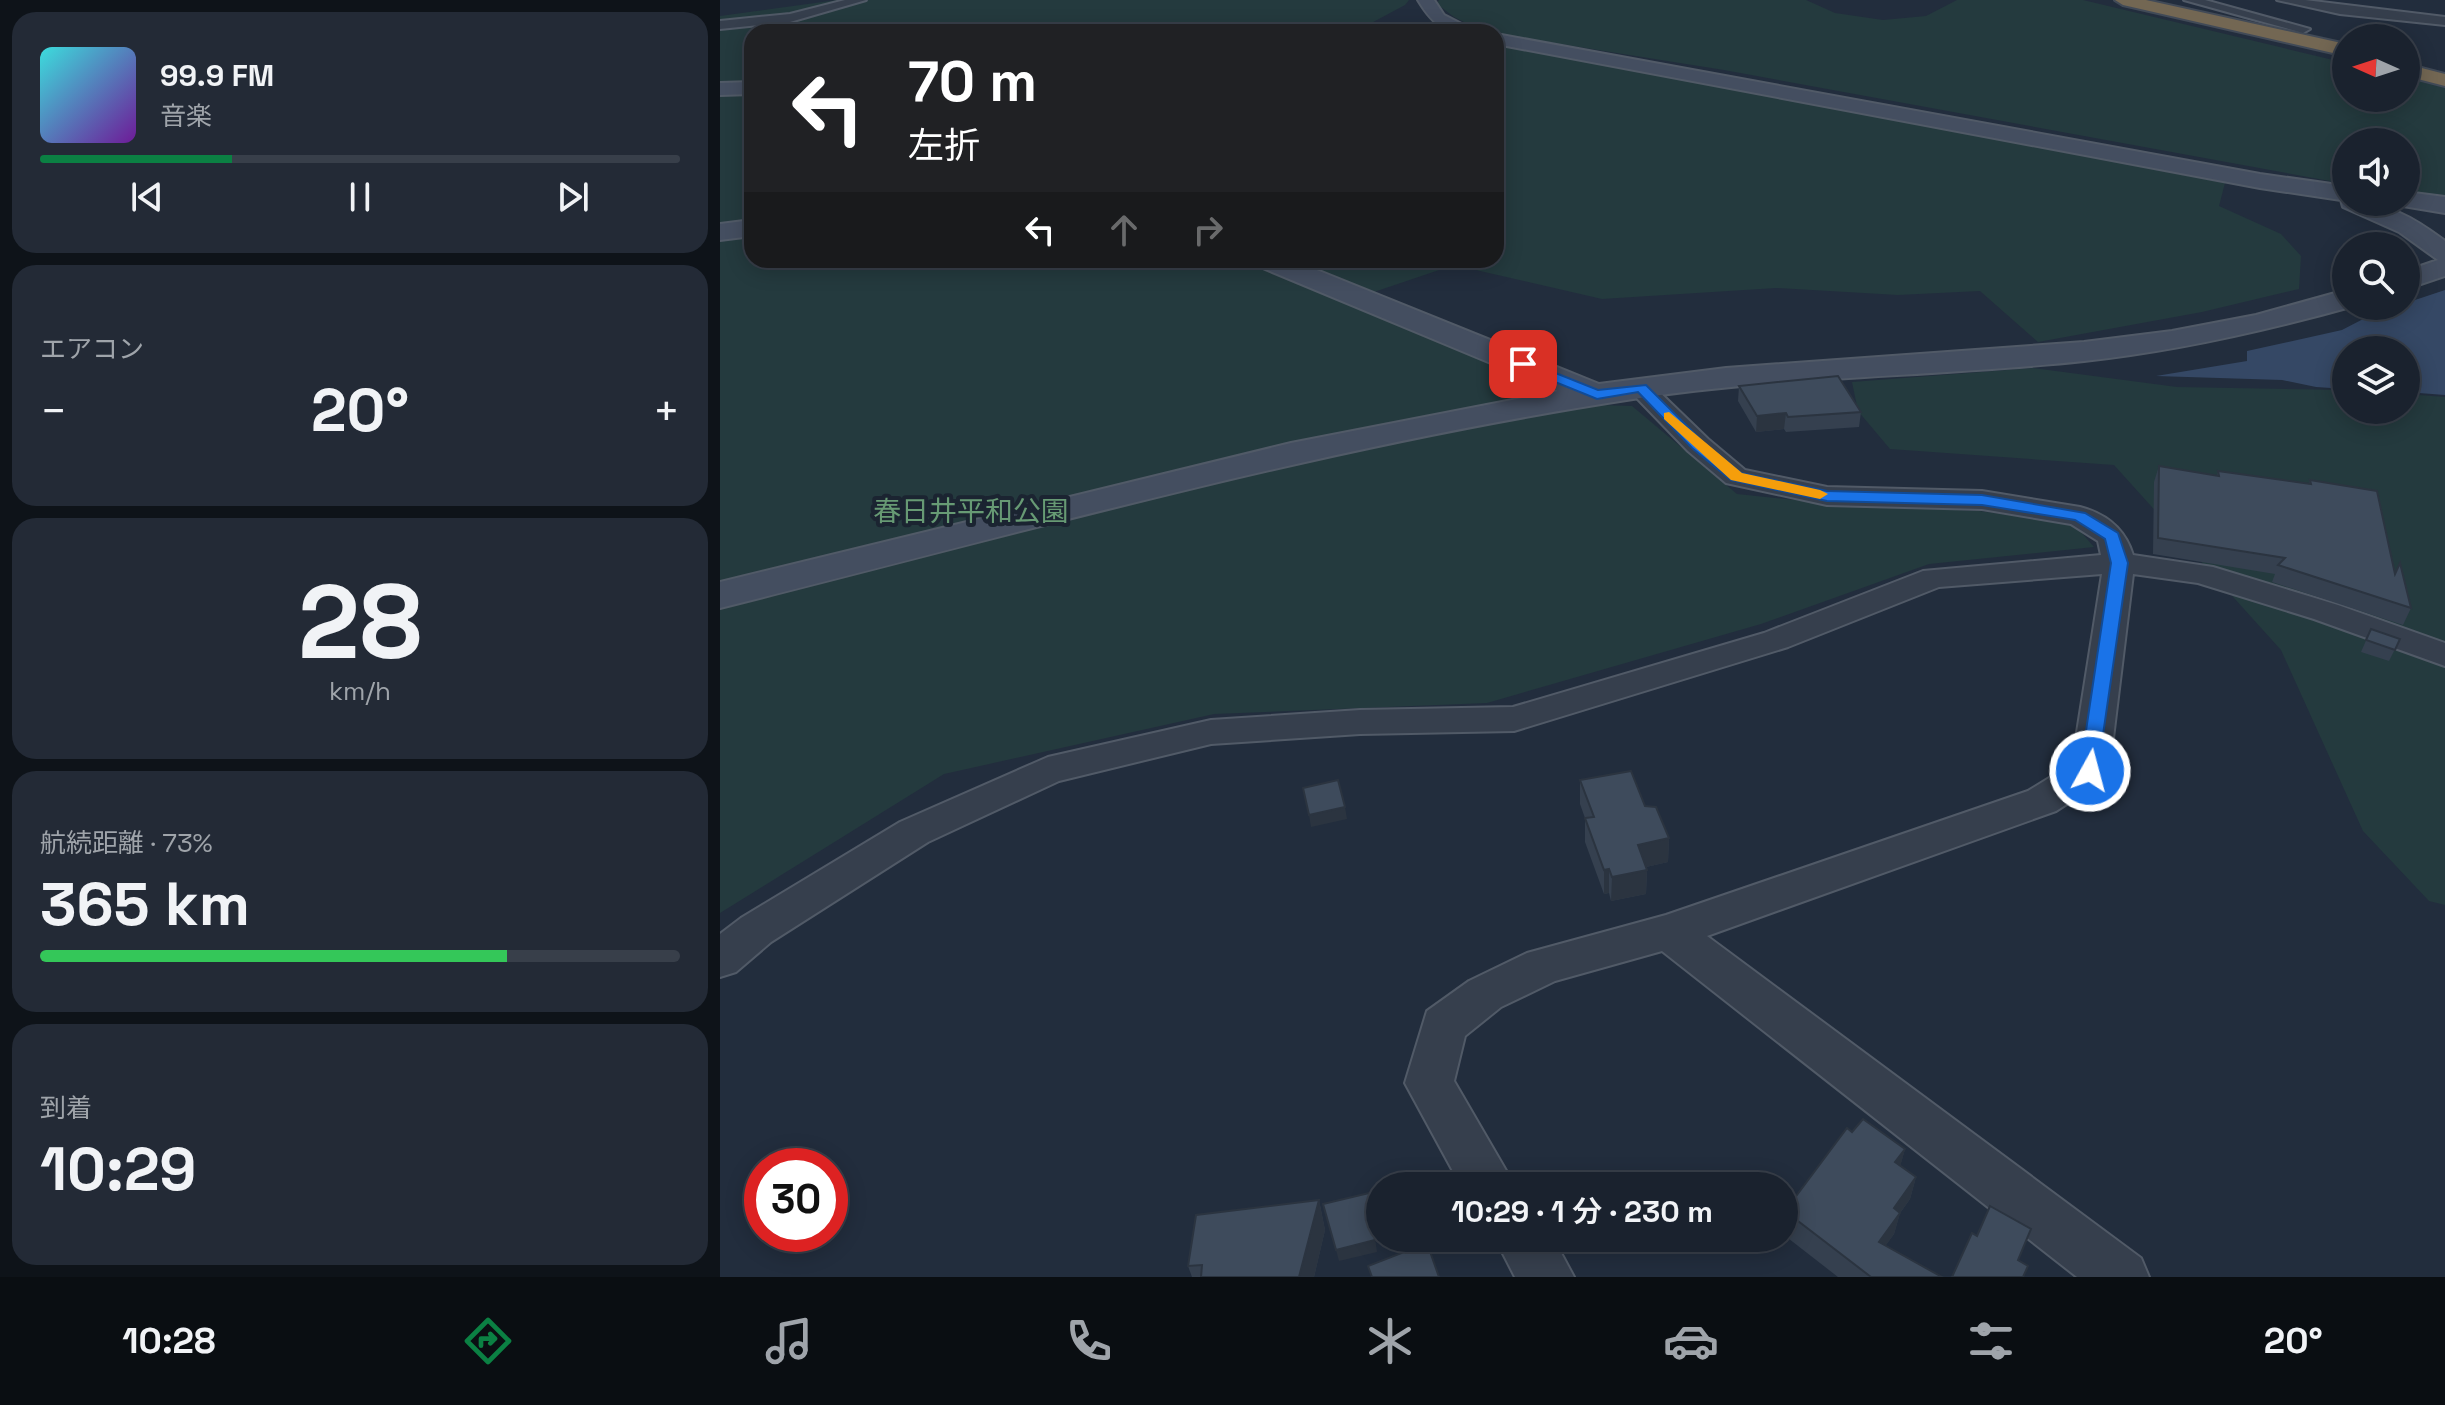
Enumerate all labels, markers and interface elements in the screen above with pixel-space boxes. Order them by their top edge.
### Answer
north arrow [2332,24,2420,112]
map controls [2332,24,2420,424]
text: 70 m [908,46,1037,117]
text: 99.9 FM [160,56,274,95]
icon: left [776,56,880,160]
text: 音楽 [160,99,212,133]
text: 左折 [908,123,980,169]
button: sound [2332,128,2420,216]
icon: previous [125,175,169,219]
icon: pause [338,175,382,219]
icon: next [551,175,595,219]
icon: left [1018,208,1062,252]
icon: ahead [1102,208,1146,252]
icon: right [1186,208,1230,252]
button: search [2332,232,2420,320]
pin [1489,330,1557,398]
text: エアコン [40,332,144,366]
button: layers [2332,336,2420,424]
icon: arrive [1501,342,1545,386]
text: 20° [311,372,409,449]
text: − [40,383,67,439]
text: + [653,383,680,439]
park label: 春日井平和公園 [873,493,1069,529]
text: 28 [298,556,422,688]
text: km/h [329,674,391,708]
position arrow [2048,729,2132,813]
text: 航続距離 · 73% [40,826,213,860]
text: 365 km [40,866,250,943]
text: 到着 [40,1091,92,1125]
text: 10:29 [40,1131,196,1208]
speed limit sign: 30 [744,1148,848,1252]
text: 10:29 · 1 分 · 230 m [1451,1192,1713,1231]
icon: directions [460,1313,516,1369]
icon: music [761,1313,817,1369]
icon: phone [1061,1313,1117,1369]
icon: climate [1362,1313,1418,1369]
icon: car [1663,1313,1719,1369]
icon: filters [1963,1313,2019,1369]
text: 10:28 [122,1318,216,1364]
text: 20° [2264,1318,2323,1364]

